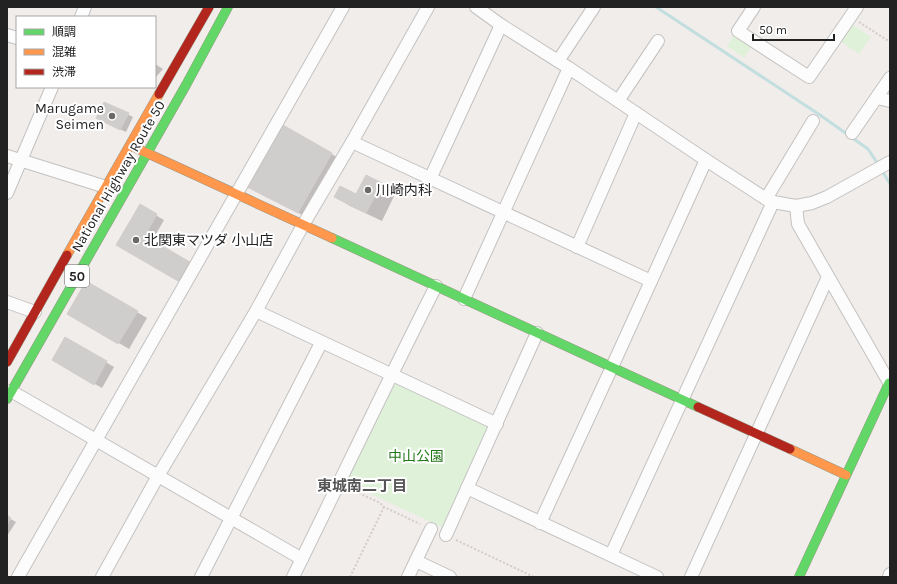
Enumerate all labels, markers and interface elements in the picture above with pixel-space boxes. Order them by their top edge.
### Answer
legend [16,16,156,88]
scale bar [753,16,834,42]
text: 50 m [759,23,787,37]
text: 順調 [52,25,76,39]
text: 混雑 [52,45,76,59]
text: 渋滞 [52,65,76,79]
street label: National Highway Route 50 [68,98,169,255]
place label: Marugame Seimen [35,100,104,133]
marker: Marugame Seimen [107,111,117,121]
place label: 川崎内科 [376,182,432,199]
marker: 川崎内科 [363,185,373,195]
place label: 北関東マツダ 小山店 [144,232,273,249]
marker: 北関東マツダ 小山店 [131,235,141,245]
road number: 50 [65,265,89,287]
park label: 中山公園 [388,448,444,465]
district label: 東城南二丁目 [317,477,407,495]

